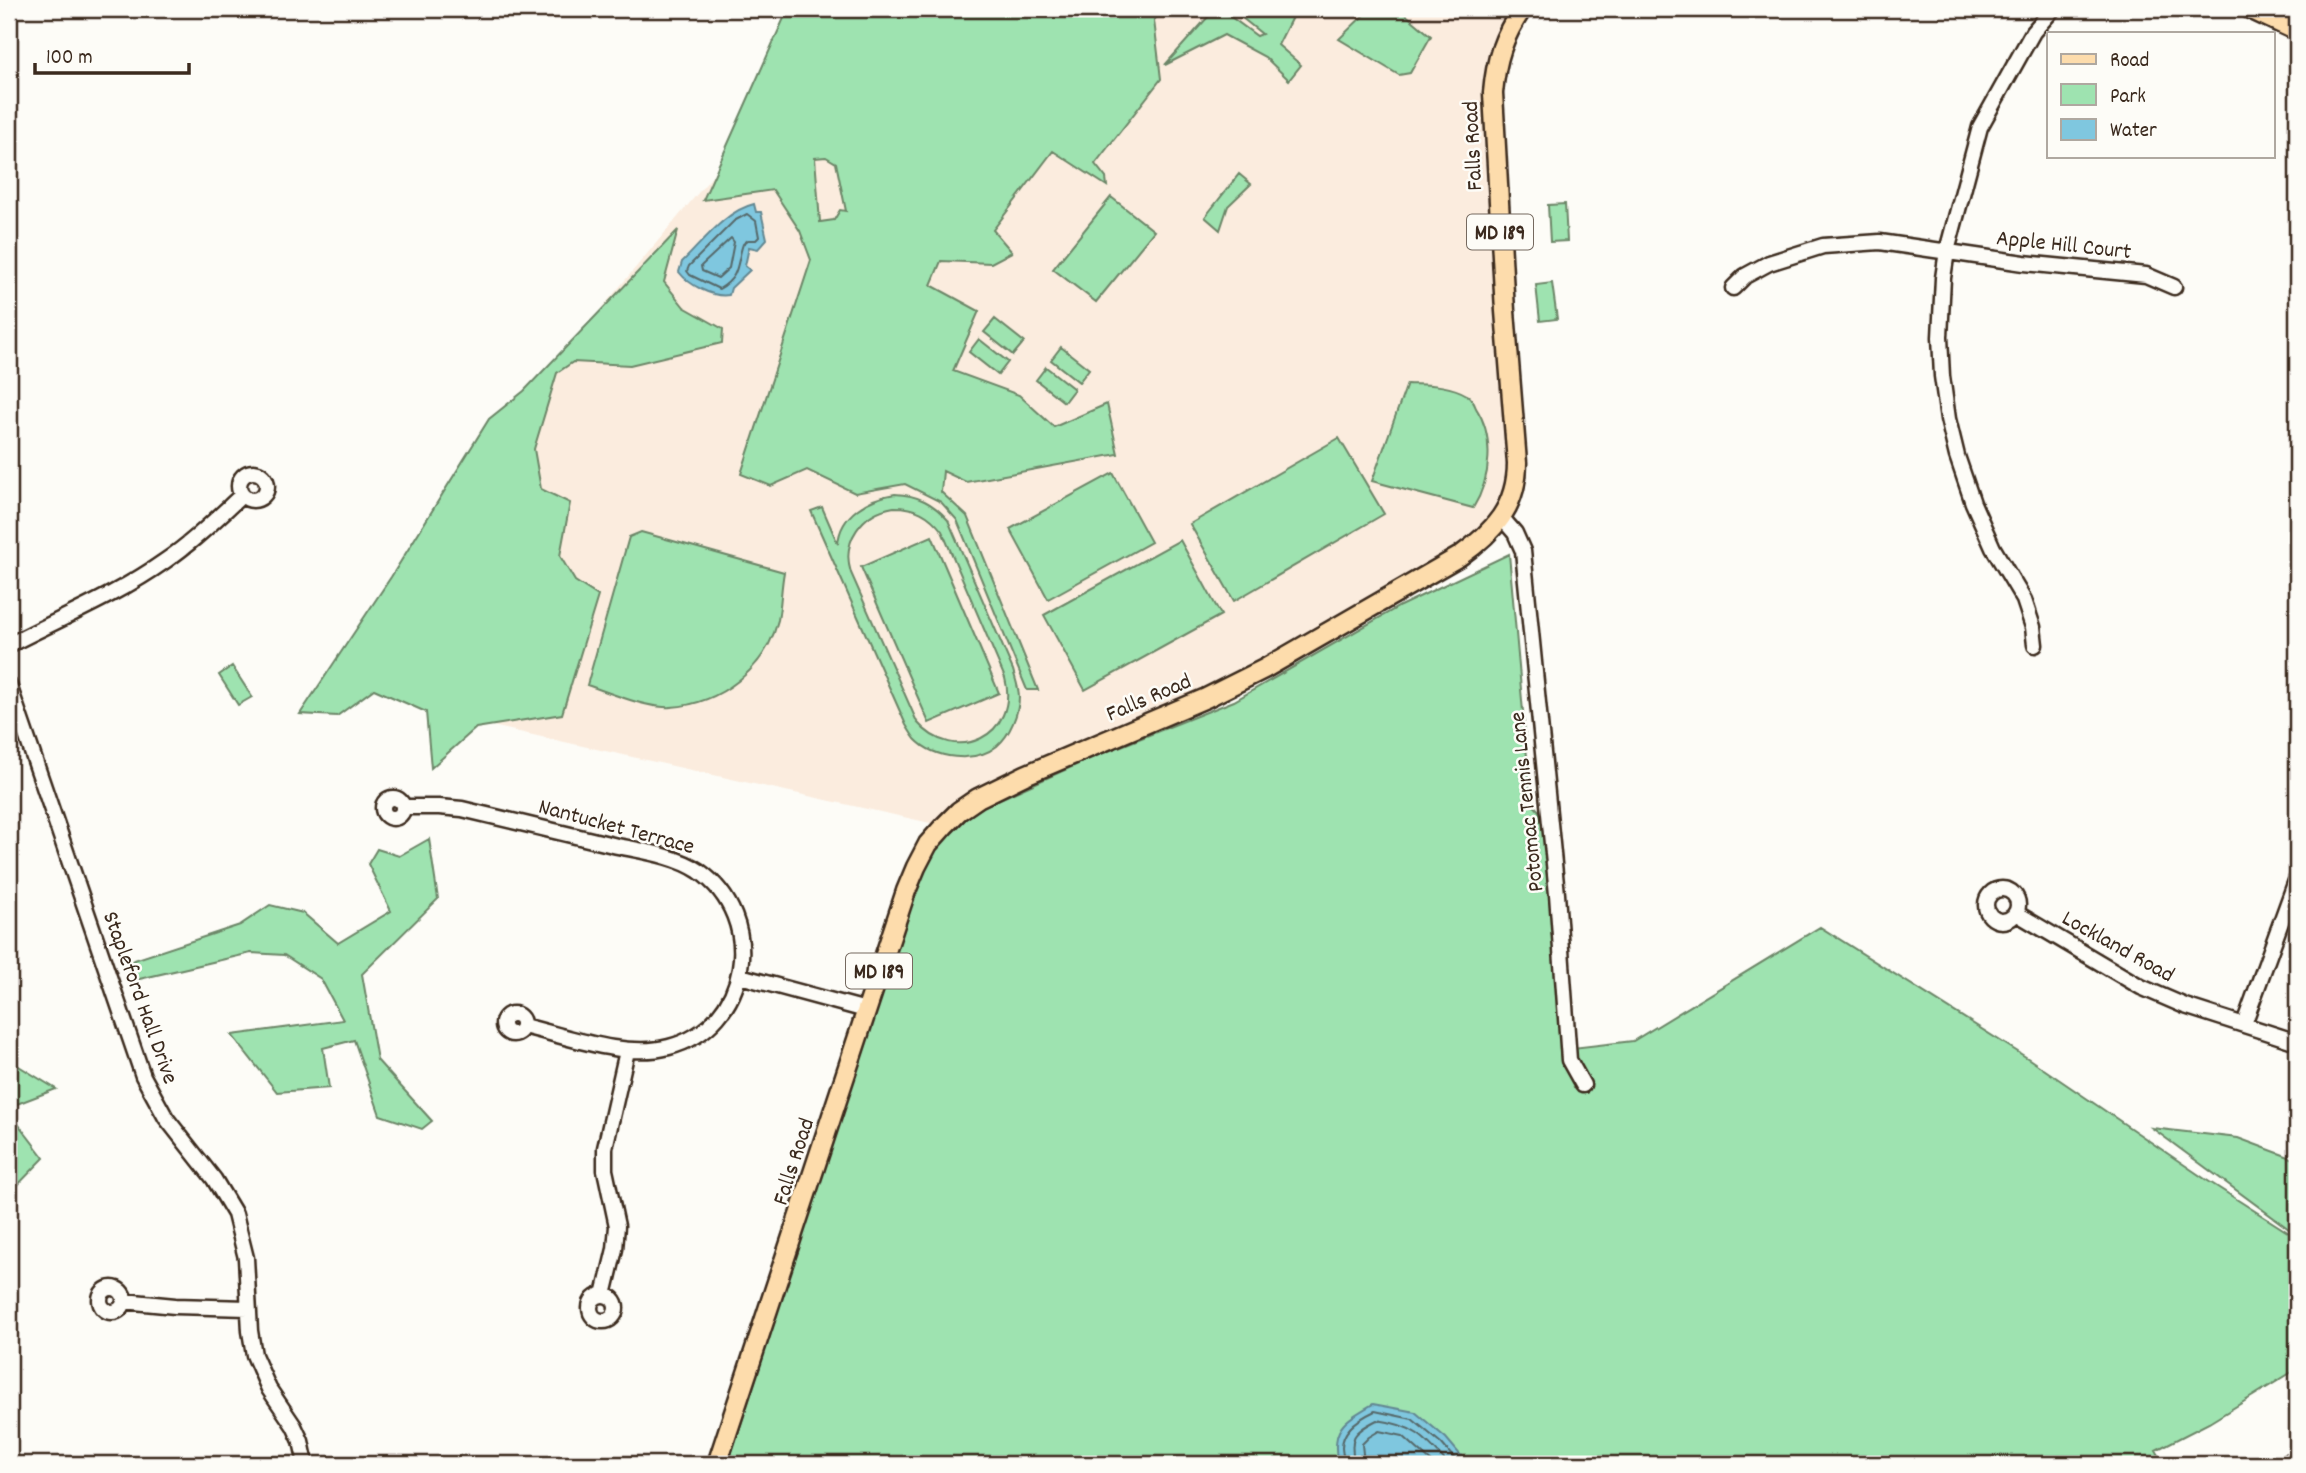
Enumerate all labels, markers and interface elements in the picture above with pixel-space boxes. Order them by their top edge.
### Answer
scale bar [35,32,189,76]
legend [2047,32,2274,158]
text: 100 m [46,44,93,74]
text: Road [2110,47,2149,77]
text: Park [2110,83,2146,113]
street label: Falls Road [1456,100,1493,192]
text: Water [2110,117,2157,147]
road number: MD 189 [1467,215,1533,250]
street label: Apple Hill Court [1995,223,2133,270]
street label: Falls Road [1102,666,1197,732]
street label: Potomac Tennis Lane [1503,710,1554,893]
street label: Nantucket Terrace [534,792,698,865]
street label: Lockland Road [2055,904,2180,993]
street label: Stapleford Hall Drive [92,907,185,1089]
road number: MD 189 [846,954,912,988]
street label: Falls Road [766,1114,825,1210]

